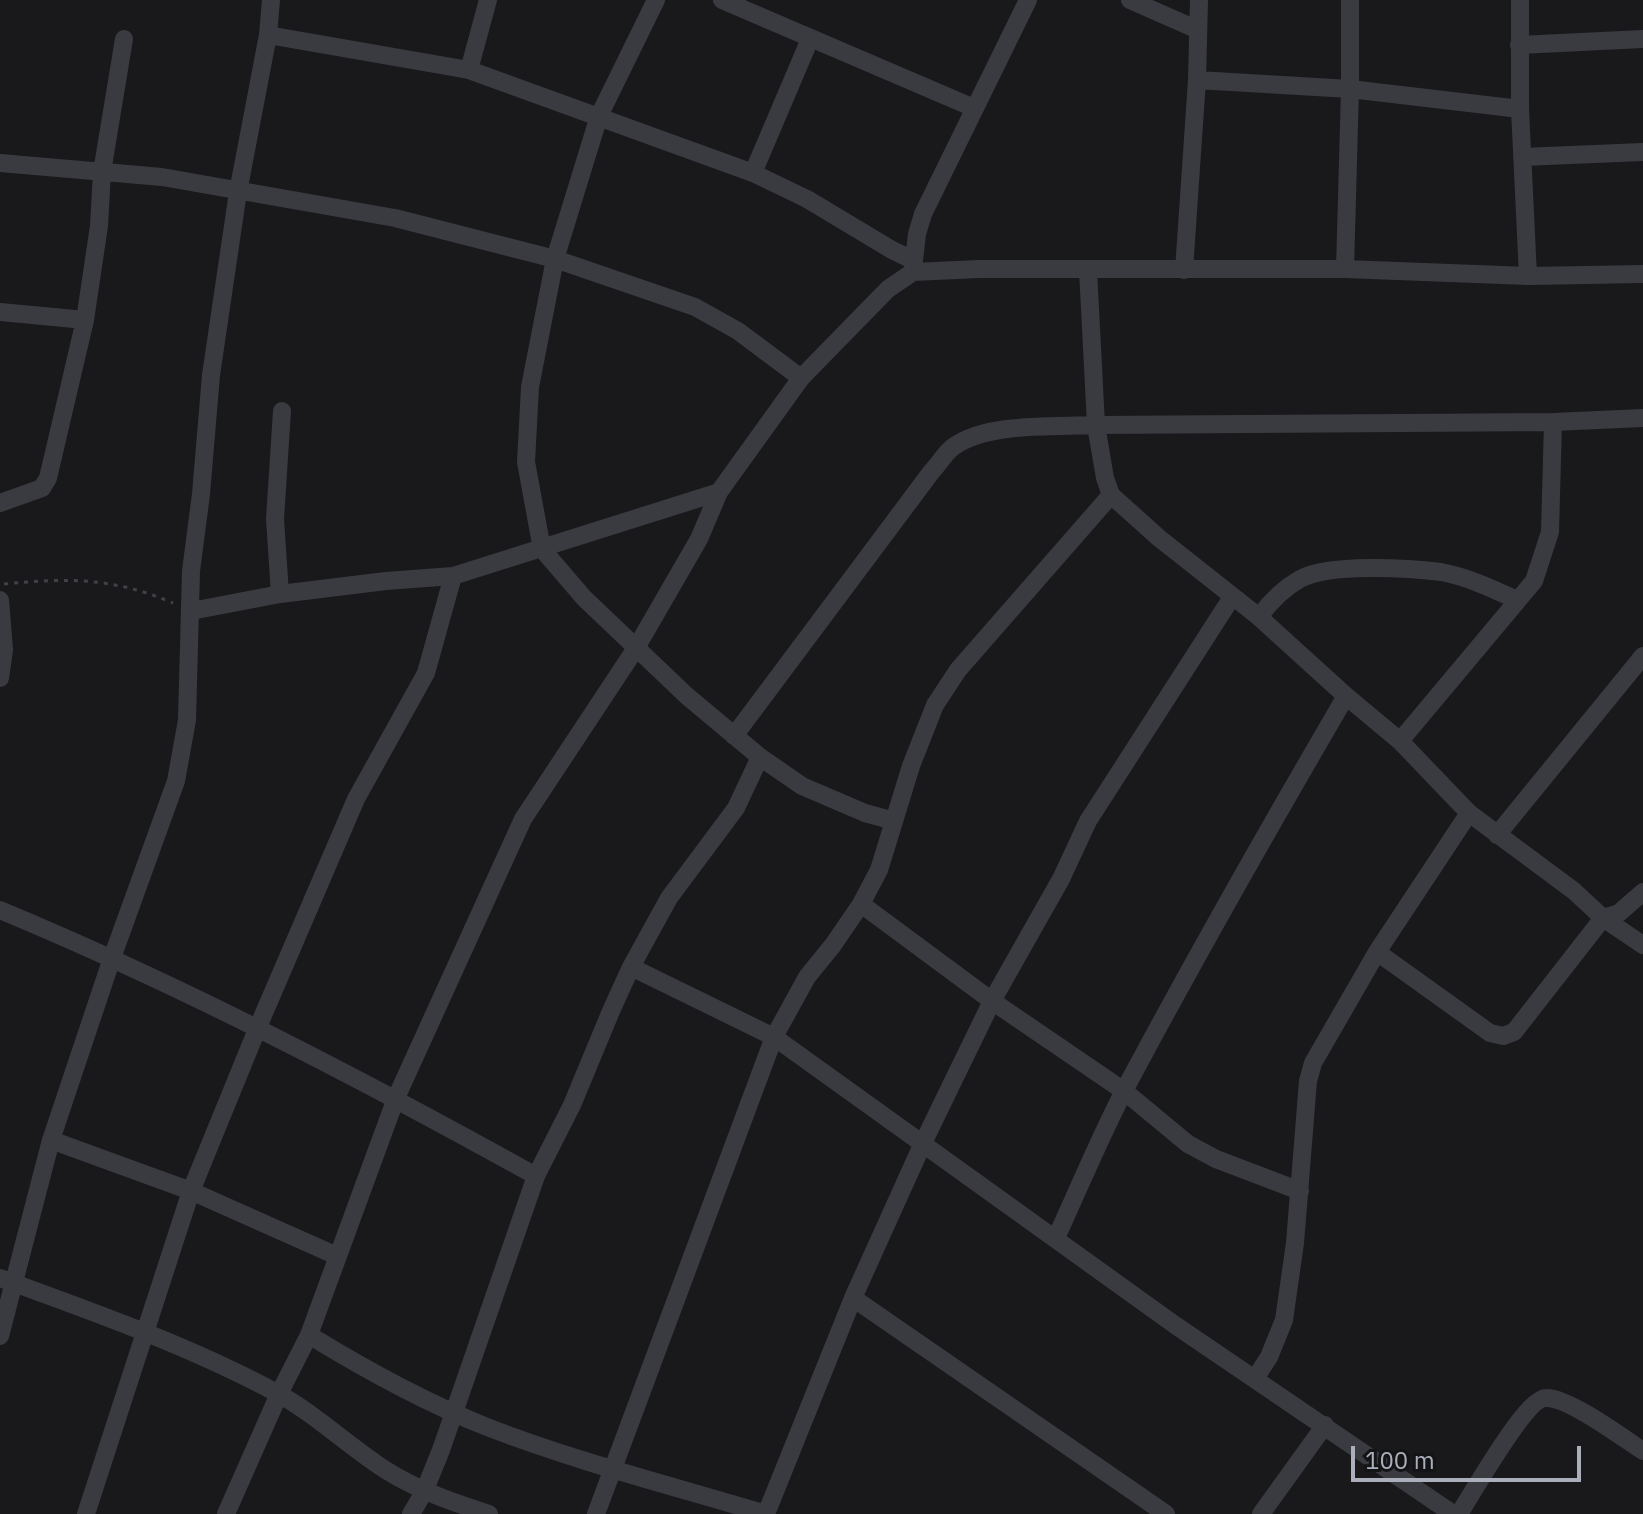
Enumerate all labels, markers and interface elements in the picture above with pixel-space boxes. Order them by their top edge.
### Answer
scale bar [1355,1430,1585,1480]
text: 100 m [1365,1444,1435,1476]

